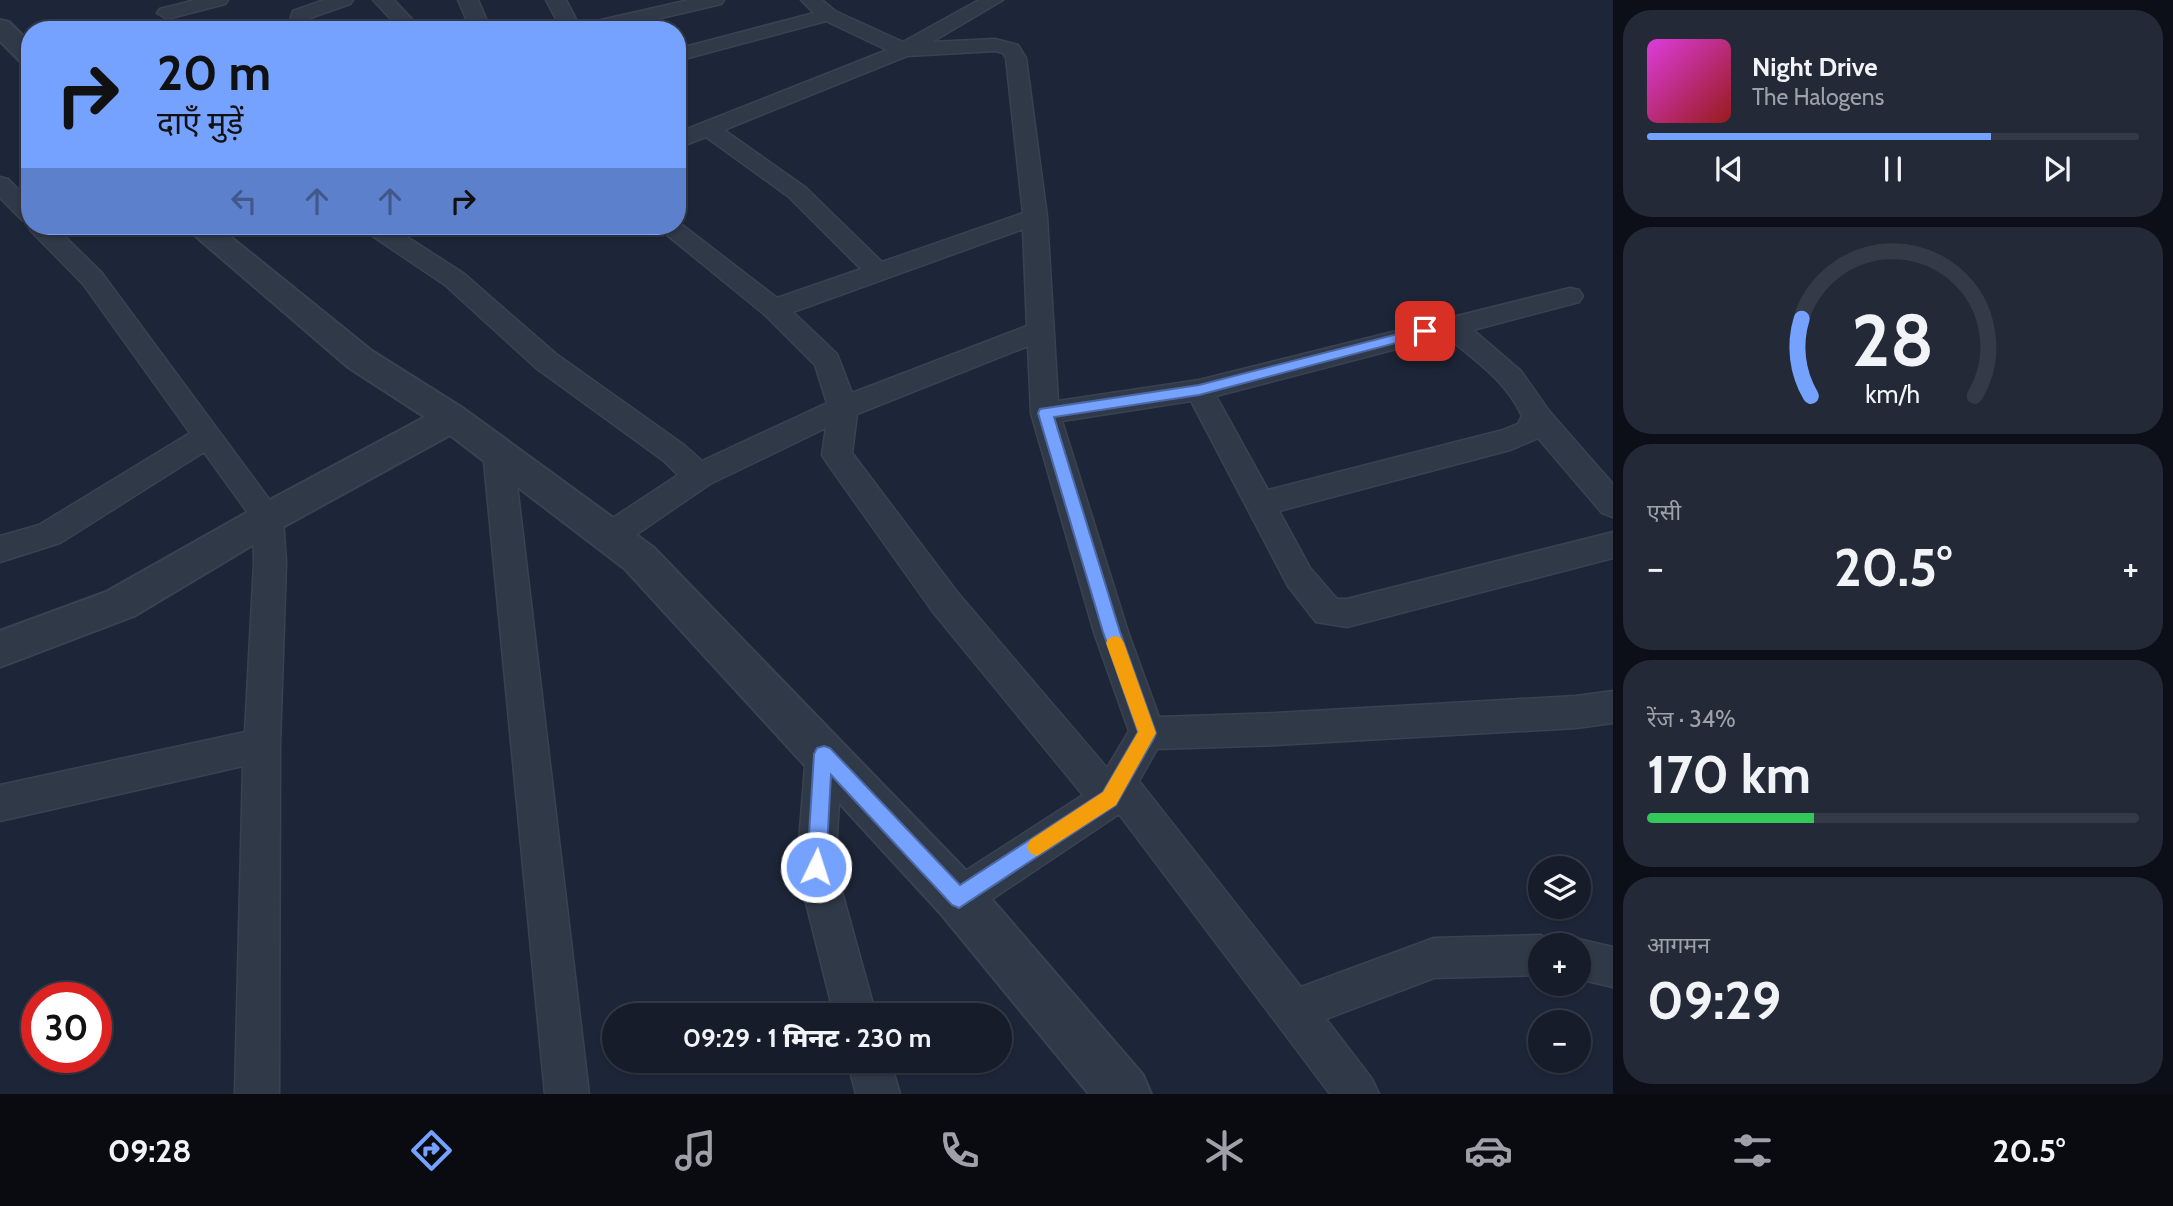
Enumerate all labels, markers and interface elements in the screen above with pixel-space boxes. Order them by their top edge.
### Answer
text: 20 m [157,43,271,102]
icon: right [42,49,133,140]
text: Night Drive [1752,51,1878,83]
text: The Halogens [1752,83,1884,111]
text: दाएँ मुड़ें [157,103,243,142]
icon: previous [1710,150,1748,188]
icon: pause [1874,150,1912,188]
icon: next [2038,150,2076,188]
icon: left [225,182,263,220]
icon: ahead [298,182,336,220]
icon: ahead [371,182,409,220]
icon: right [444,182,482,220]
text: 28 [1852,297,1934,385]
pin [1395,301,1455,361]
icon: arrive [1406,312,1444,350]
text: km/h [1866,379,1920,409]
text: एसी [1647,498,1681,526]
text: 20.5° [1834,536,1952,599]
text: − [1647,544,1664,591]
text: + [2122,544,2139,591]
text: रेंज · 34% [1647,705,1736,733]
text: 170 km [1647,743,1811,806]
position arrow [779,830,853,904]
map controls [1528,856,1591,1073]
button: layers [1528,856,1591,919]
text: आगमन [1647,931,1710,959]
button: + [1528,933,1591,996]
text: 09:29 [1647,969,1781,1032]
speed limit sign: 30 [21,982,112,1073]
button: − [1528,1010,1591,1073]
text: 09:29 · 1 मिनट · 230 m [683,1022,931,1054]
icon: directions [407,1126,456,1175]
icon: music [671,1126,720,1175]
icon: phone [935,1126,984,1175]
icon: climate [1200,1126,1249,1175]
icon: car [1464,1126,1513,1175]
icon: filters [1728,1126,1777,1175]
text: 09:28 [108,1131,192,1170]
text: 20.5° [1993,1131,2065,1170]

